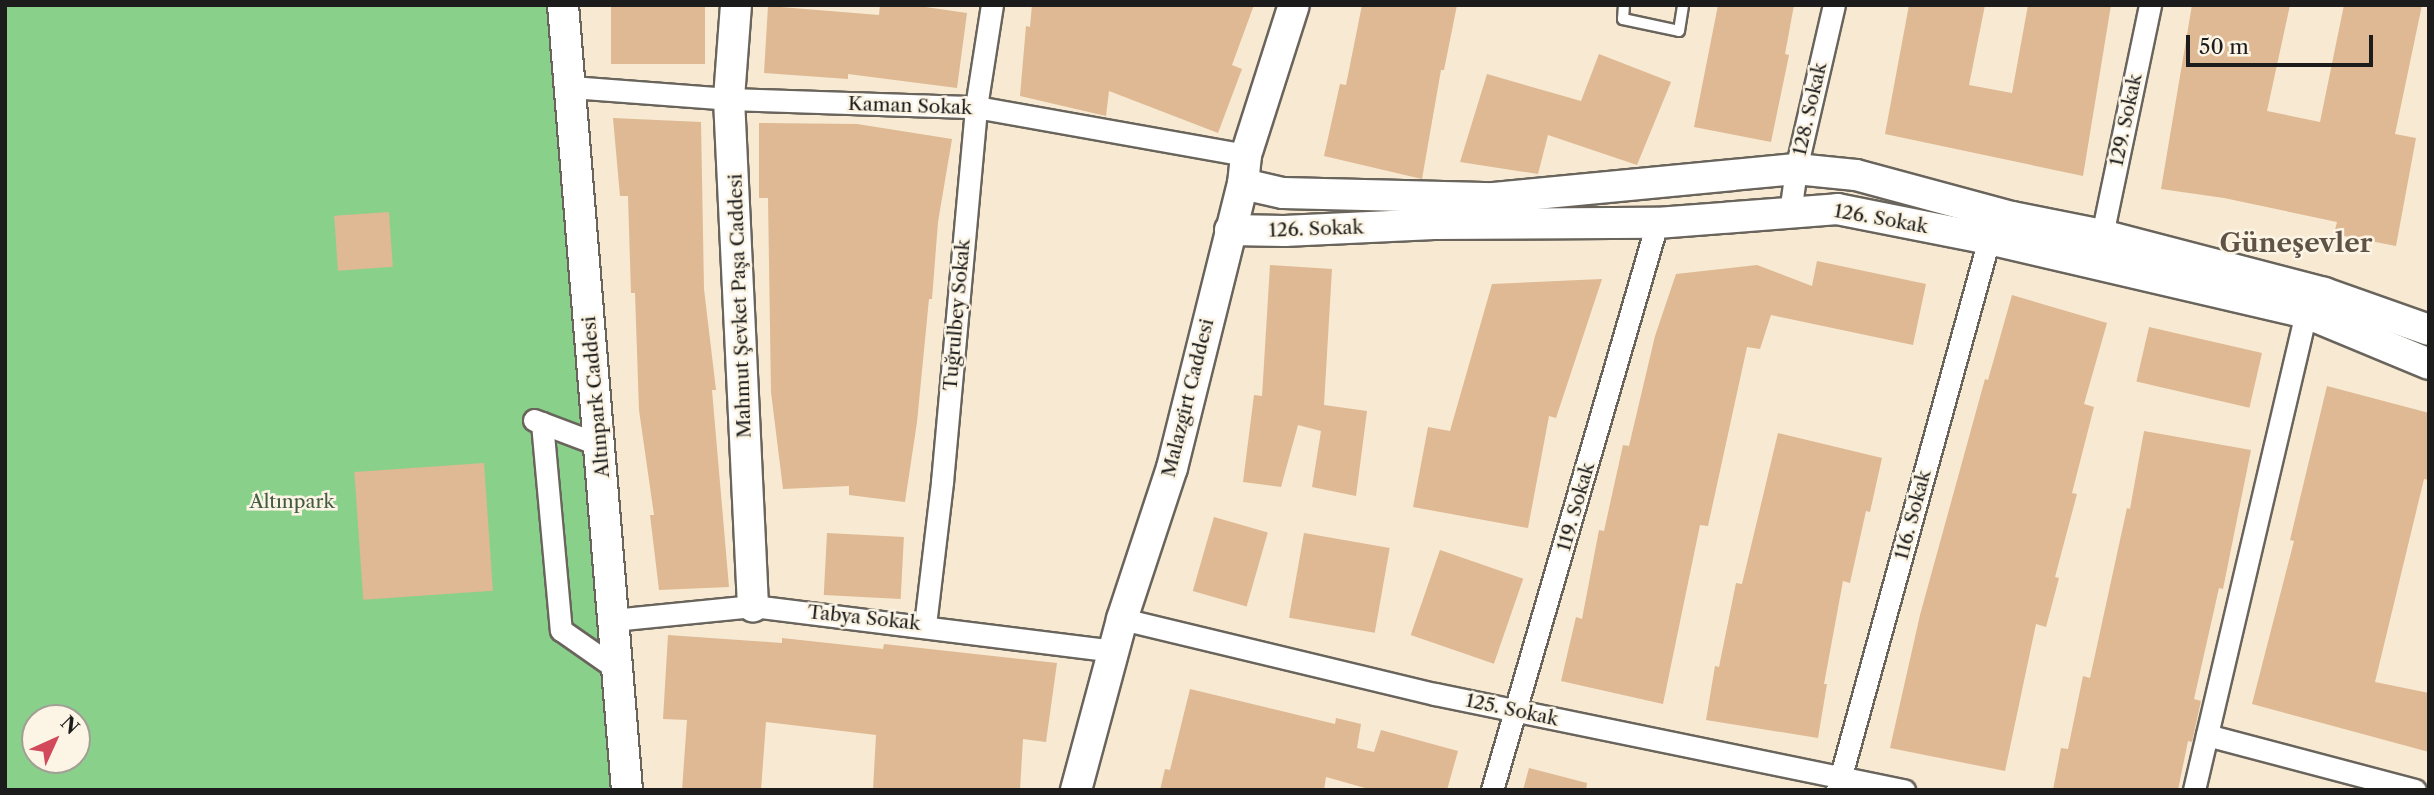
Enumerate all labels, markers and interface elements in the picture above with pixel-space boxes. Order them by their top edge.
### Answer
scale bar [2189,21,2376,65]
text: 50 m [2199,34,2249,59]
street label: 128. Sokak [1788,60,1832,158]
street label: 129. Sokak [2105,72,2147,168]
street label: Kaman Sokak [848,92,972,120]
street label: Mahmut Şevket Paşa Caddesi [724,173,756,439]
street label: 126. Sokak [1832,200,1930,238]
street label: 126. Sokak [1268,216,1364,242]
district label: Güneşevler [2220,228,2372,260]
street label: Tuğrulbey Sokak [939,238,975,392]
street label: Altınpark Caddesi [578,315,614,479]
street label: Malazgirt Caddesi [1157,316,1219,480]
street label: 119. Sokak [1553,460,1599,554]
street label: 116. Sokak [1890,468,1936,562]
park label: Altınpark [250,491,334,513]
street label: Tabya Sokak [806,601,922,635]
street label: 125. Sokak [1464,689,1560,731]
north arrow [21,704,91,774]
text: N [56,711,84,739]

